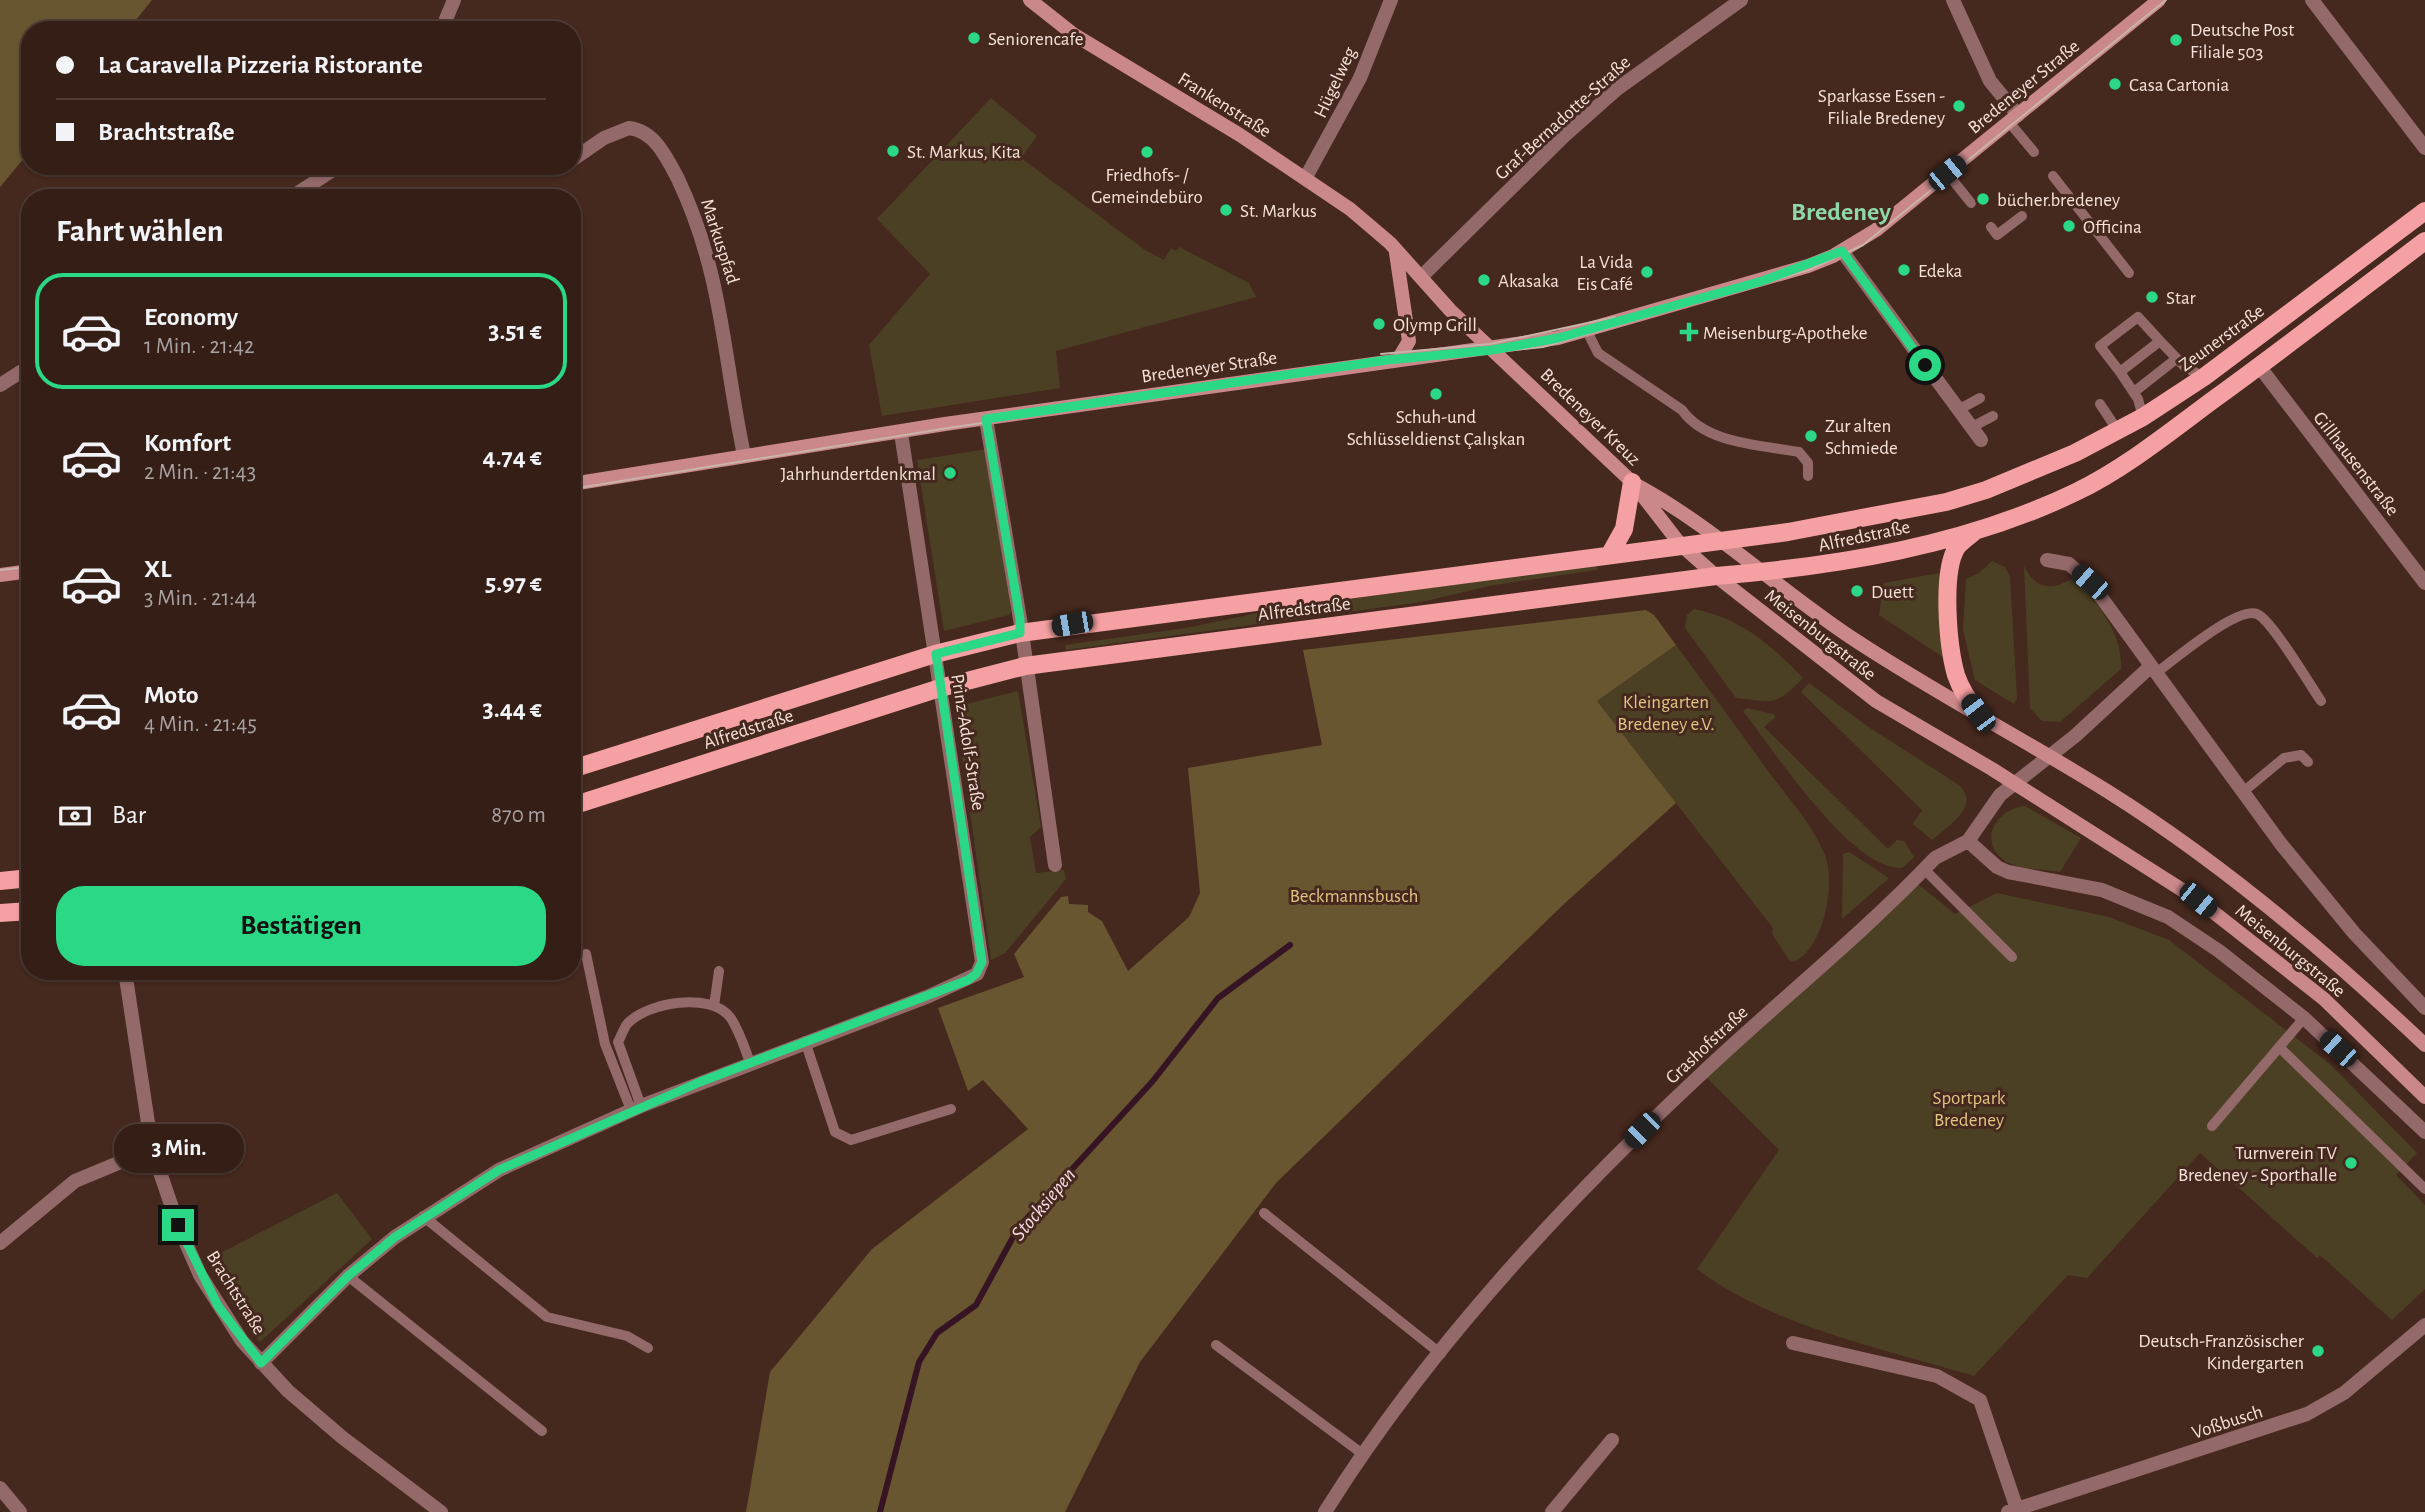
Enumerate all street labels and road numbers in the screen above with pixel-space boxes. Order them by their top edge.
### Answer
street label: Bredeneyer Straße [1965,37,2083,138]
street label: Hügelweg [1311,44,1360,121]
street label: Graf-Bernadotte-Straße [1492,53,1634,184]
street label: Frankenstraße [1174,69,1274,141]
street label: Markuspfad [697,196,742,287]
street label: Zeunerstraße [2176,301,2268,375]
street label: Bredeneyer Straße [1140,349,1278,386]
street label: Bredeneyer Kreuz [1536,365,1644,469]
street label: Gillhausenstraße [2309,408,2402,520]
street label: Alfredstraße [1817,517,1912,555]
street label: Meisenburgstraße [1761,586,1879,684]
street label: Alfredstraße [1257,594,1352,625]
street label: Prinz-Adolf-Straße [947,673,988,812]
street label: Alfredstraße [701,706,796,753]
street label: Meisenburgstraße [2231,901,2349,1001]
street label: Grashofstraße [1662,1003,1752,1088]
street label: Brachtstraße [202,1247,269,1338]
street label: Voßbusch [2190,1402,2265,1443]

